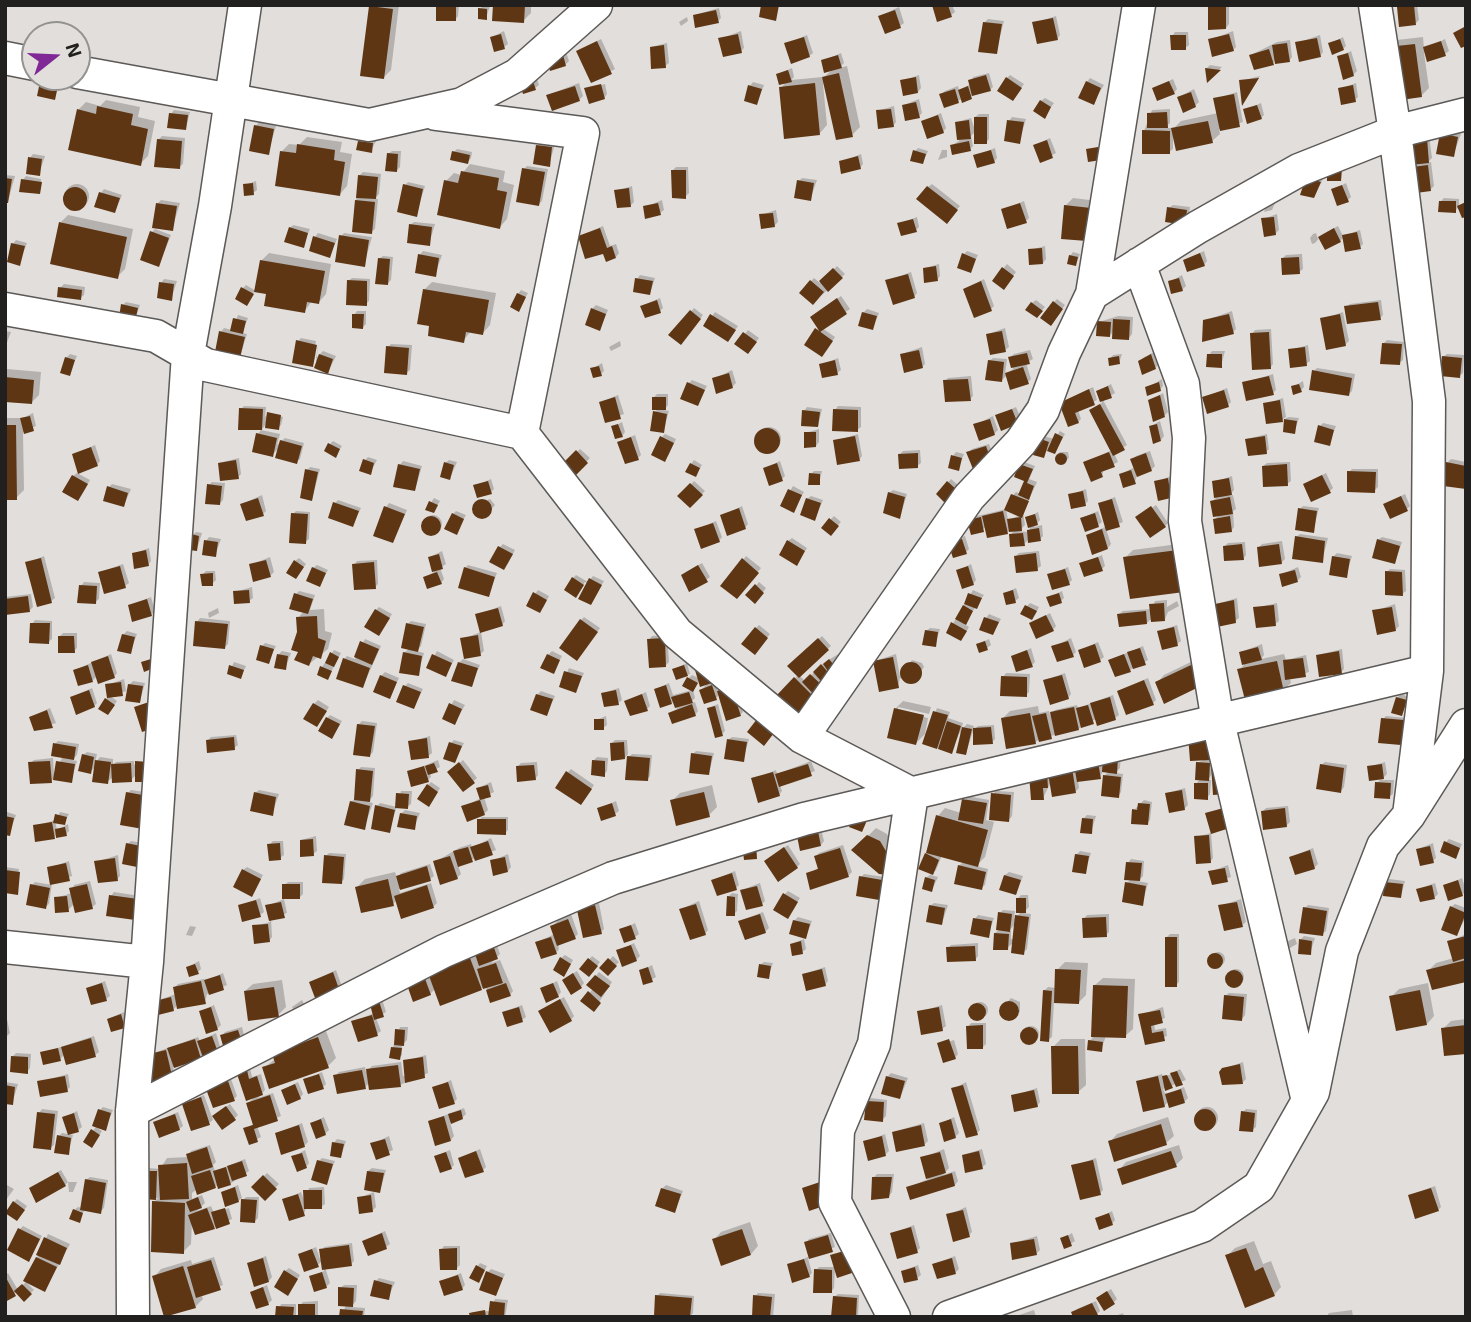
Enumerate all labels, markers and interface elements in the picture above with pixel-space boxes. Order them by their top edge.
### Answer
north arrow [21,21,91,91]
text: N [61,40,88,60]

